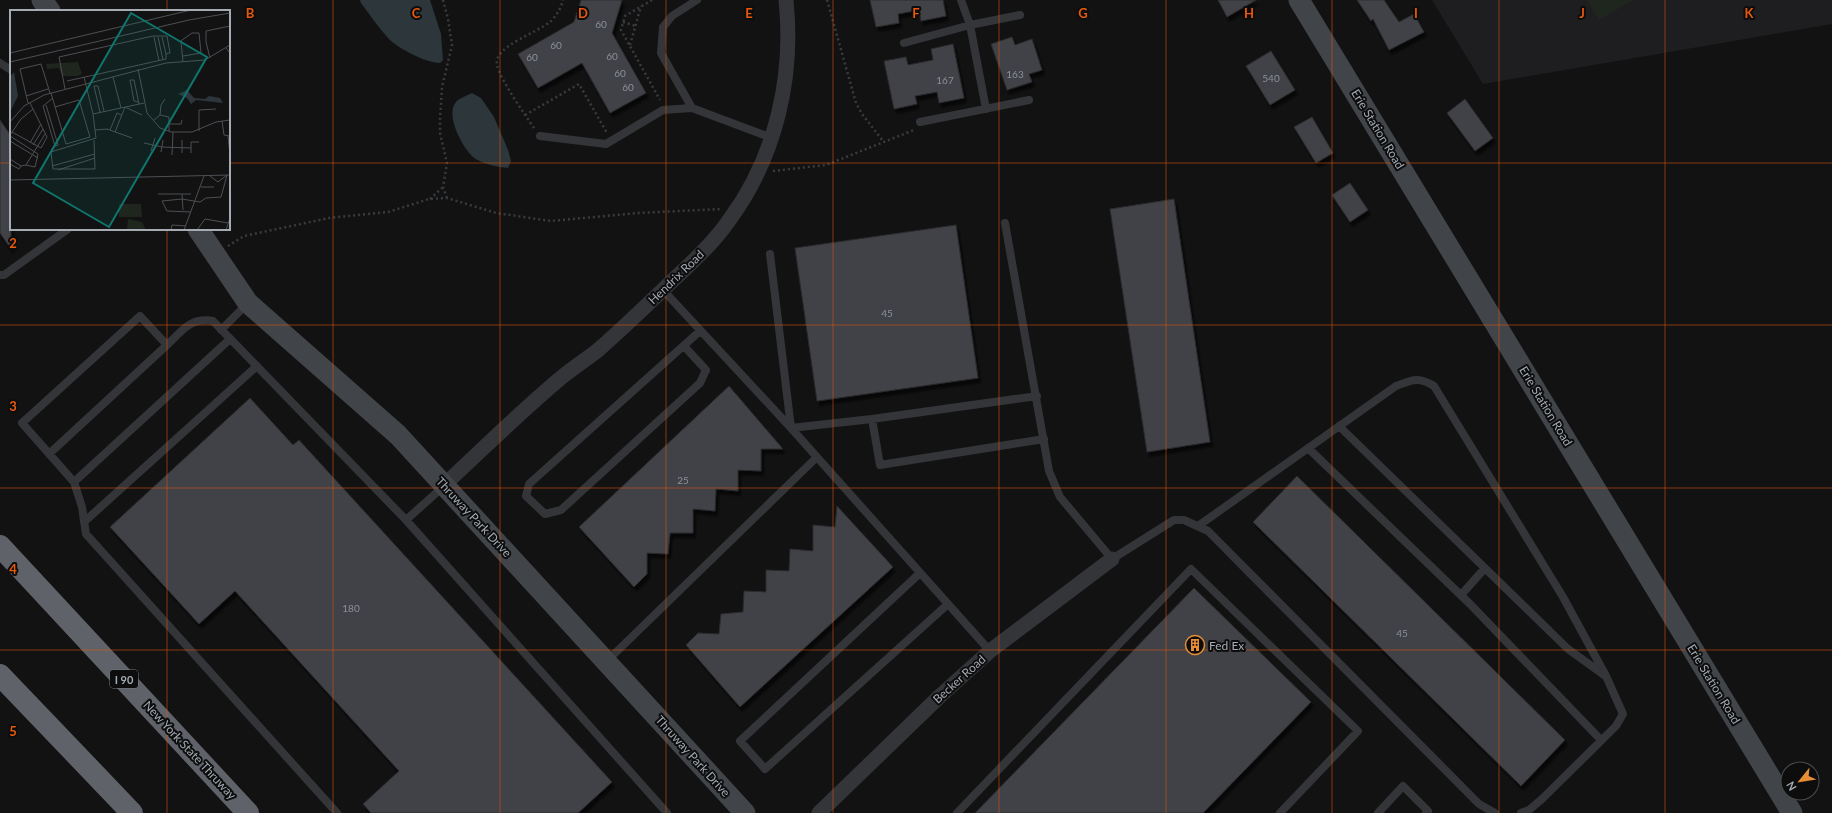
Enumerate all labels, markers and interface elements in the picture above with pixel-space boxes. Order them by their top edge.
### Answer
text: B [246,5,255,21]
text: C [412,5,421,21]
text: D [578,5,588,21]
text: E [745,5,753,21]
text: F [912,5,920,21]
text: G [1078,5,1088,21]
text: H [1244,5,1254,21]
text: I [1414,5,1418,21]
text: J [1579,5,1585,21]
text: K [1745,5,1755,21]
inset map [10,10,230,230]
house number: 60 [595,18,607,30]
house number: 60 [550,39,562,51]
house number: 60 [606,50,618,62]
house number: 60 [526,51,538,63]
house number: 60 [614,67,626,79]
house number: 163 [1006,68,1024,80]
house number: 540 [1262,72,1280,84]
house number: 167 [936,74,954,86]
house number: 60 [622,81,634,93]
street label: Erie Station Road [1348,86,1408,172]
text: 2 [9,235,17,251]
street label: Hendrix Road [645,247,707,307]
house number: 45 [881,307,893,319]
street label: Erie Station Road [1516,363,1576,449]
text: 3 [9,398,17,414]
street label: Thruway Park Drive [433,474,515,560]
house number: 25 [677,474,689,486]
text: 4 [9,561,17,577]
house number: 180 [342,602,360,614]
house number: 45 [1396,627,1408,639]
building icon: Fed Ex [1184,634,1206,656]
place label: Fed Ex [1209,638,1244,653]
street label: Erie Station Road [1684,641,1744,727]
street label: Becker Road [930,651,988,707]
road number: I 90 [110,670,138,688]
street label: New York State Thruway [140,698,240,803]
street label: Thruway Park Drive [653,712,733,800]
text: 5 [9,723,17,739]
north arrow [1780,761,1820,801]
text: N [1783,779,1799,793]

